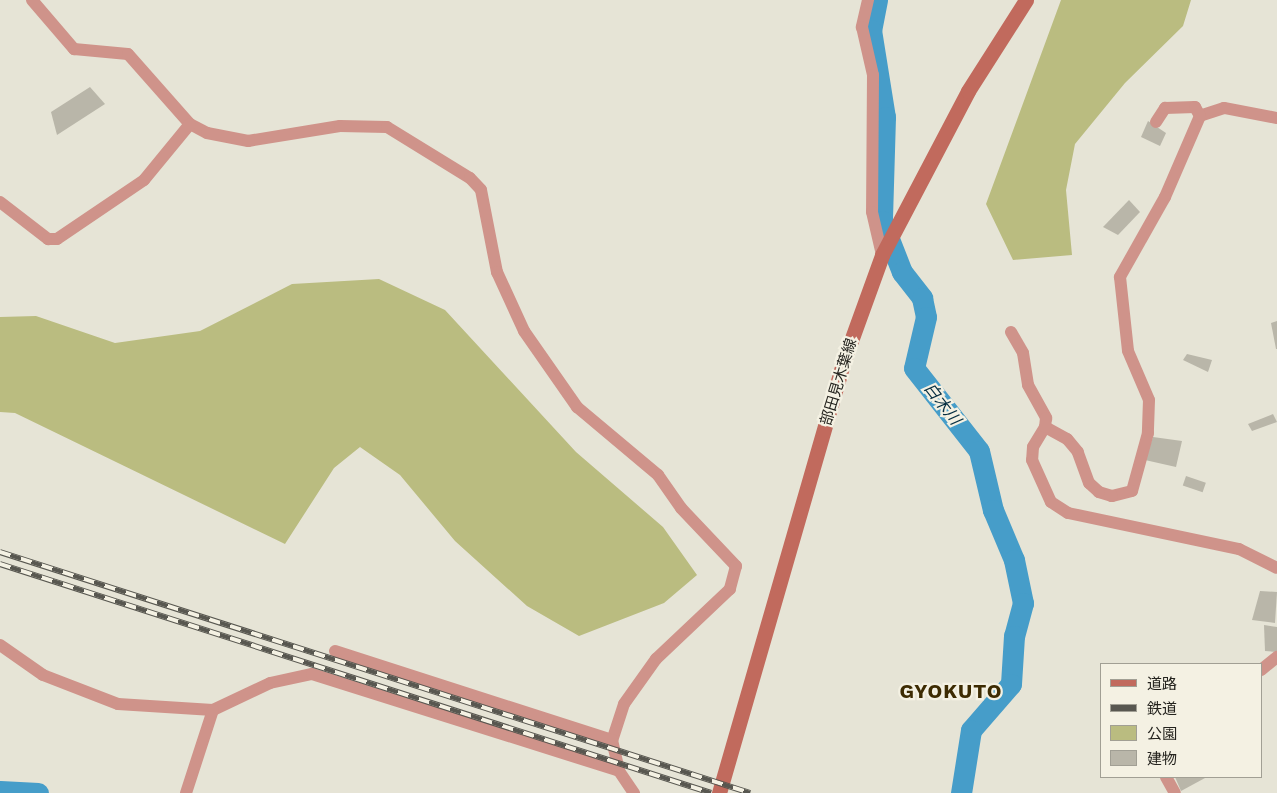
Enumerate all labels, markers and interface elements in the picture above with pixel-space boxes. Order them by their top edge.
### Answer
street label: 部田見木葉線 [817,336,861,428]
water label: 白木川 [920,379,964,429]
legend [1100,663,1262,778]
text: 道路 [1147,675,1177,693]
district label: GYOKUTO [899,679,1003,703]
text: 鉄道 [1147,700,1177,718]
text: 公園 [1147,725,1177,743]
text: 建物 [1147,750,1177,768]

